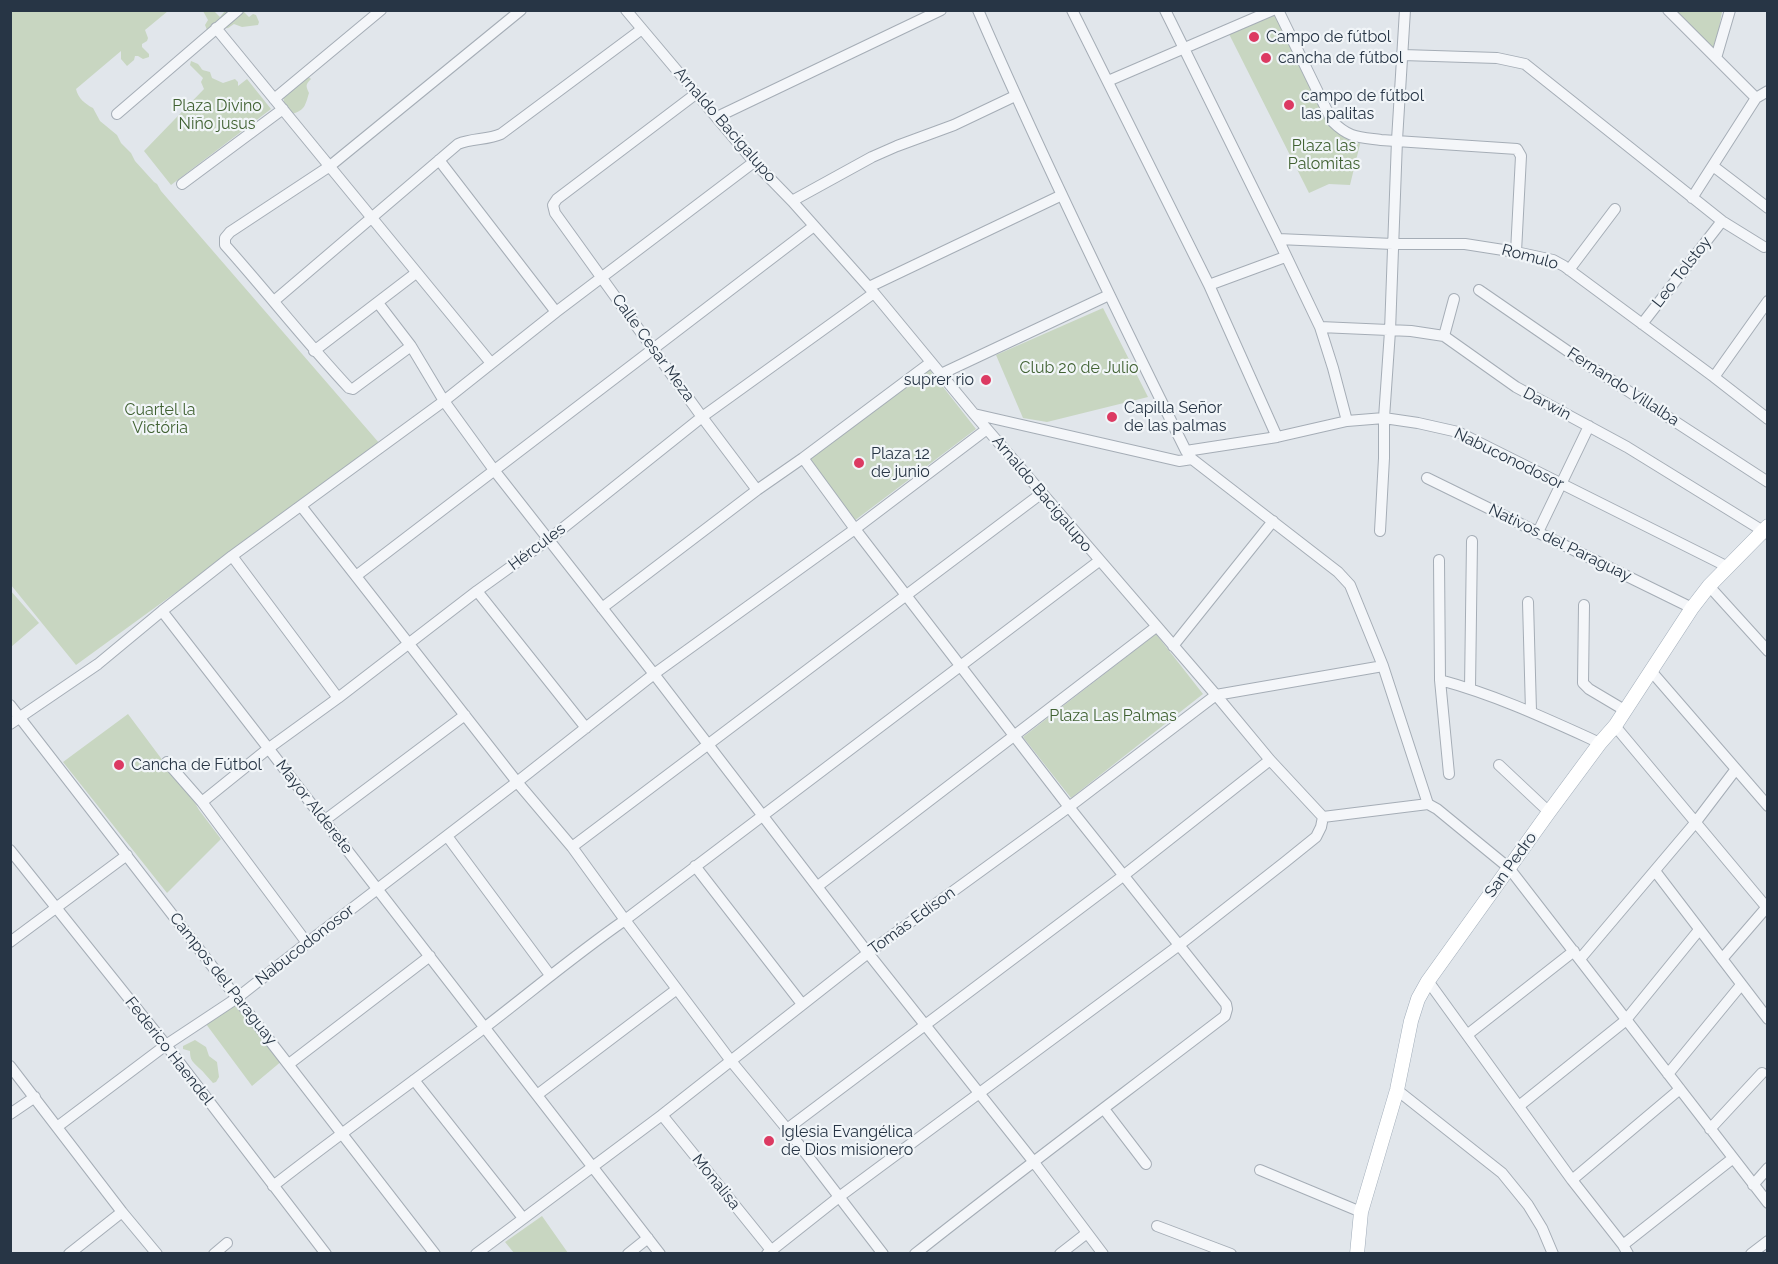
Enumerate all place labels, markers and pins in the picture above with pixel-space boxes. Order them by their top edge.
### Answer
place label: Campo de fútbol [1266,27,1391,47]
marker: Campo de fútbol [1247,30,1261,44]
place label: cancha de fútbol [1278,48,1403,68]
marker: cancha de fútbol [1259,51,1273,65]
place label: campo de fútbol las palitas [1301,86,1424,124]
marker: campo de fútbol las palitas [1282,98,1296,112]
place label: suprer rio [904,370,974,390]
marker: suprer rio [979,373,993,387]
place label: Capilla Señor de las palmas [1124,398,1226,436]
marker: Capilla Señor de las palmas [1105,410,1119,424]
place label: Plaza 12 de junio [871,444,930,482]
marker: Plaza 12 de junio [852,456,866,470]
place label: Cancha de Fútbol [131,755,262,775]
marker: Cancha de Fútbol [112,758,126,772]
place label: Iglesia Evangélica de Dios misionero [781,1122,913,1160]
marker: Iglesia Evangélica de Dios misionero [762,1134,776,1148]

